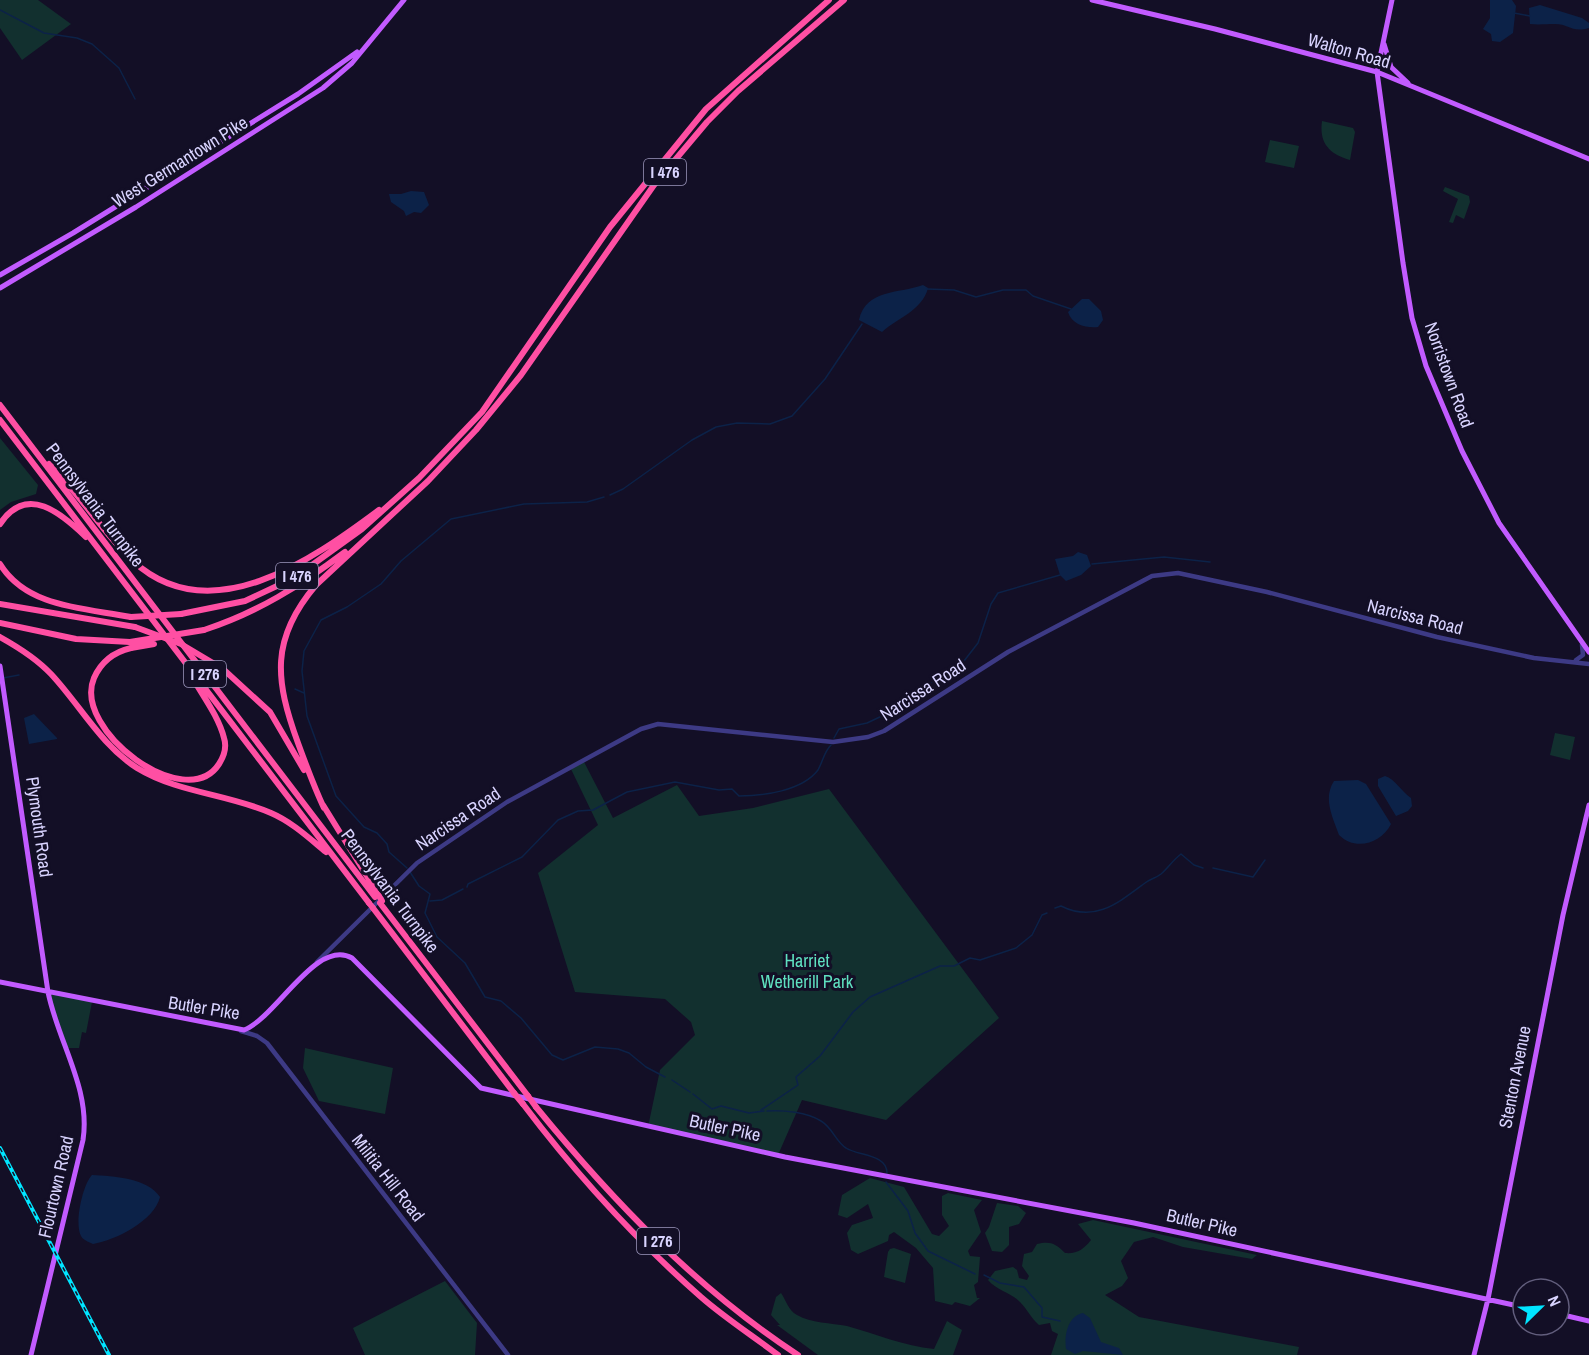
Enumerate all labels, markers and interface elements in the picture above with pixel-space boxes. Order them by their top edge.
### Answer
street label: Walton Road [1305,27,1393,74]
street label: West Germantown Pike [107,110,252,213]
road number: I 476 [644,159,686,185]
street label: Norristown Road [1419,319,1480,431]
street label: Pennsylvania Turnpike [40,437,150,572]
road number: I 476 [276,563,318,589]
street label: Narcissa Road [1365,593,1466,640]
street label: Narcissa Road [875,653,970,727]
road number: I 276 [184,661,226,687]
street label: Plymouth Road [20,775,59,879]
street label: Narcissa Road [410,781,505,856]
street label: Pennsylvania Turnpike [335,823,445,958]
park label: Harriet Wetherill Park [761,948,854,994]
street label: Butler Pike [166,990,242,1025]
street label: Stenton Avenue [1492,1023,1537,1130]
street label: Butler Pike [687,1108,763,1147]
street label: Militia Hill Road [346,1129,431,1227]
street label: Flourtown Road [32,1133,79,1240]
street label: Butler Pike [1164,1202,1240,1243]
road number: I 276 [637,1228,679,1254]
north arrow [1511,1277,1571,1337]
text: N [1543,1292,1567,1310]

